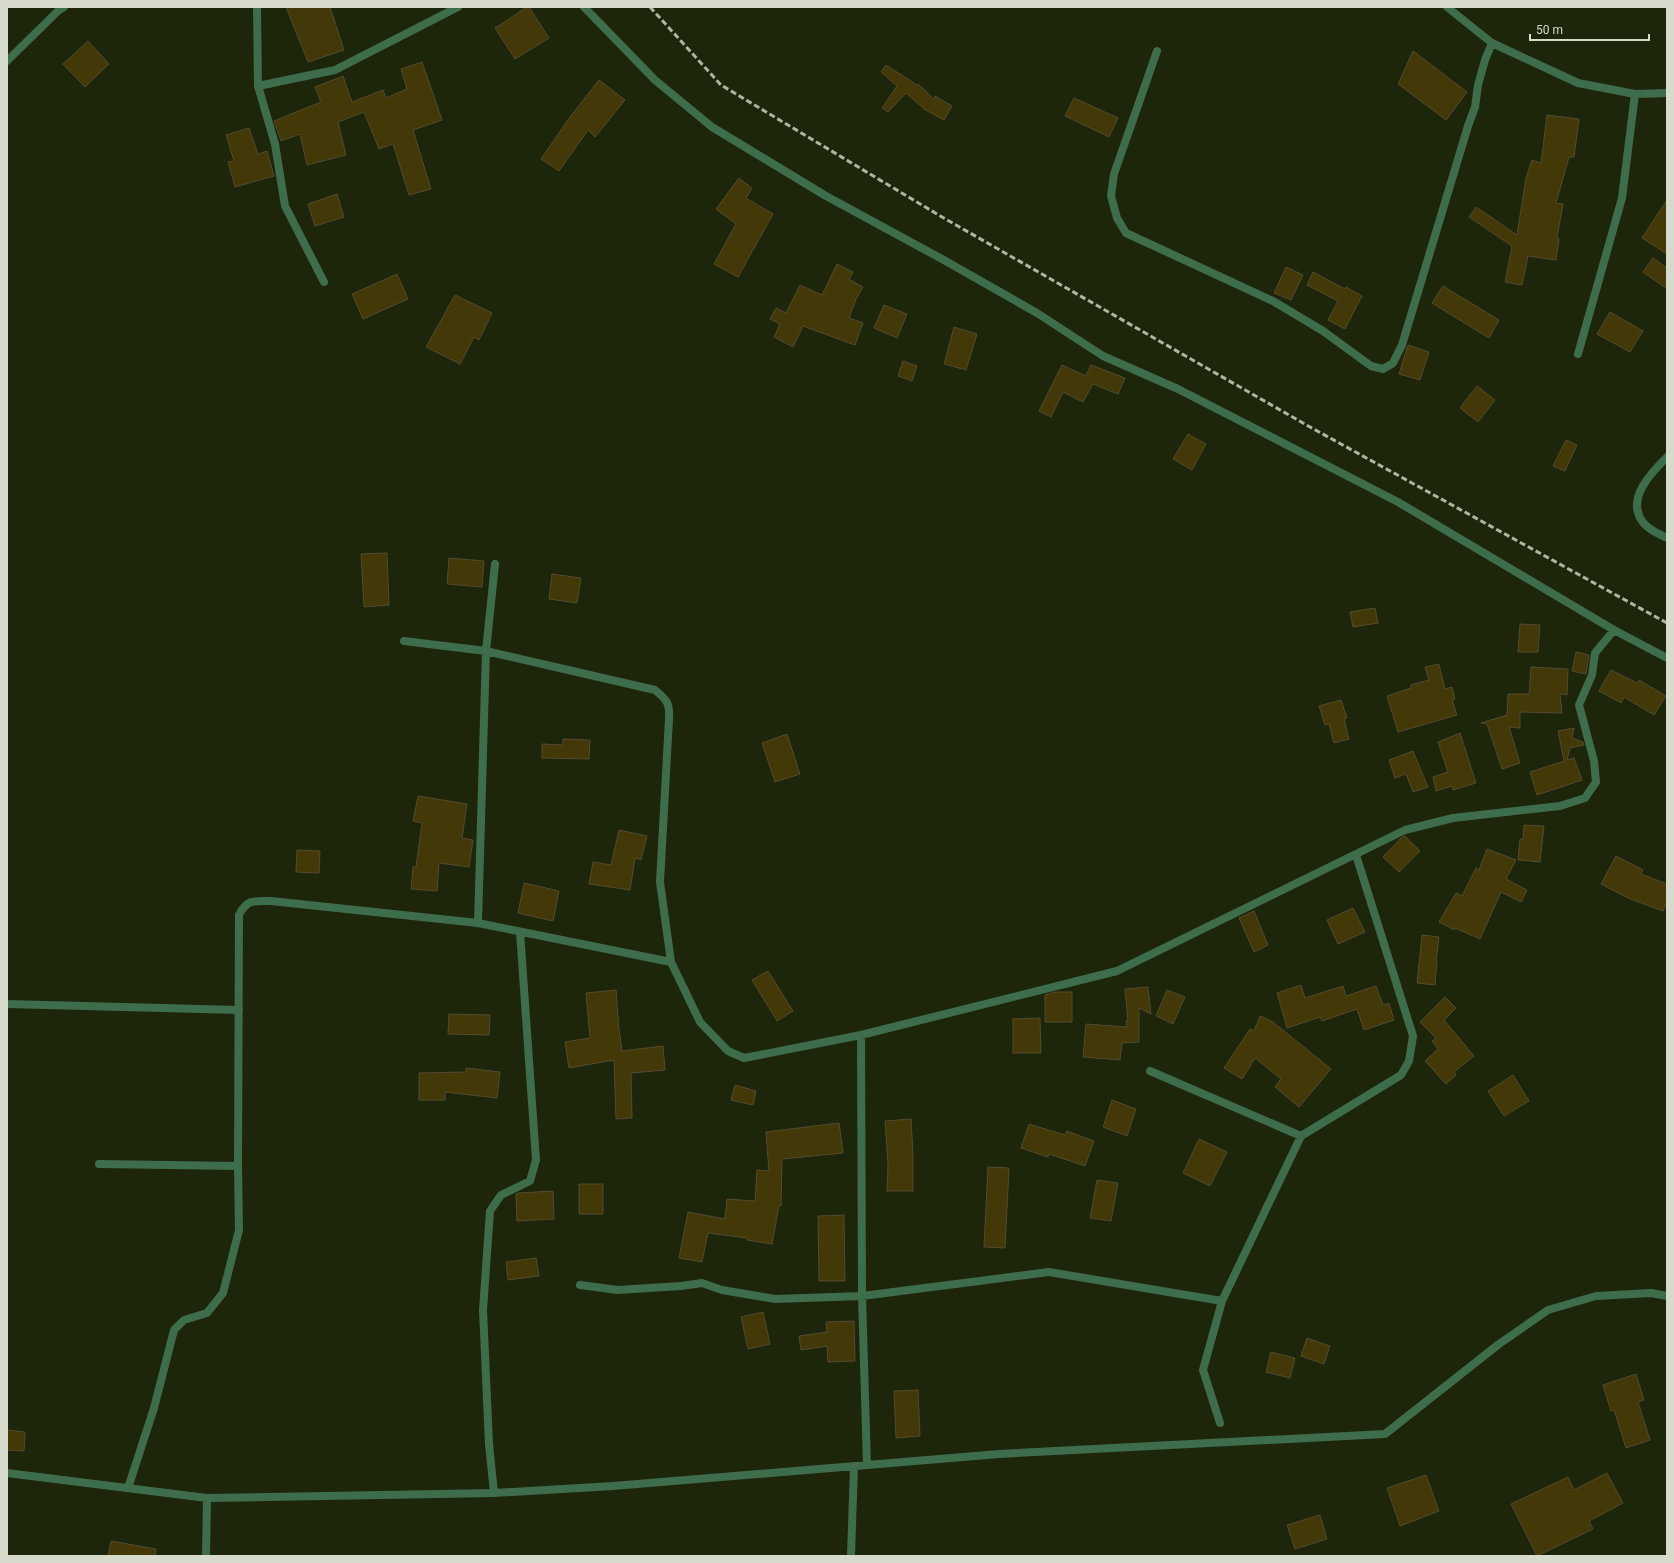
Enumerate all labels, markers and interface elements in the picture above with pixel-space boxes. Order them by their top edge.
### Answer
scale bar [1530,16,1649,42]
text: 50 m [1536,23,1563,37]

